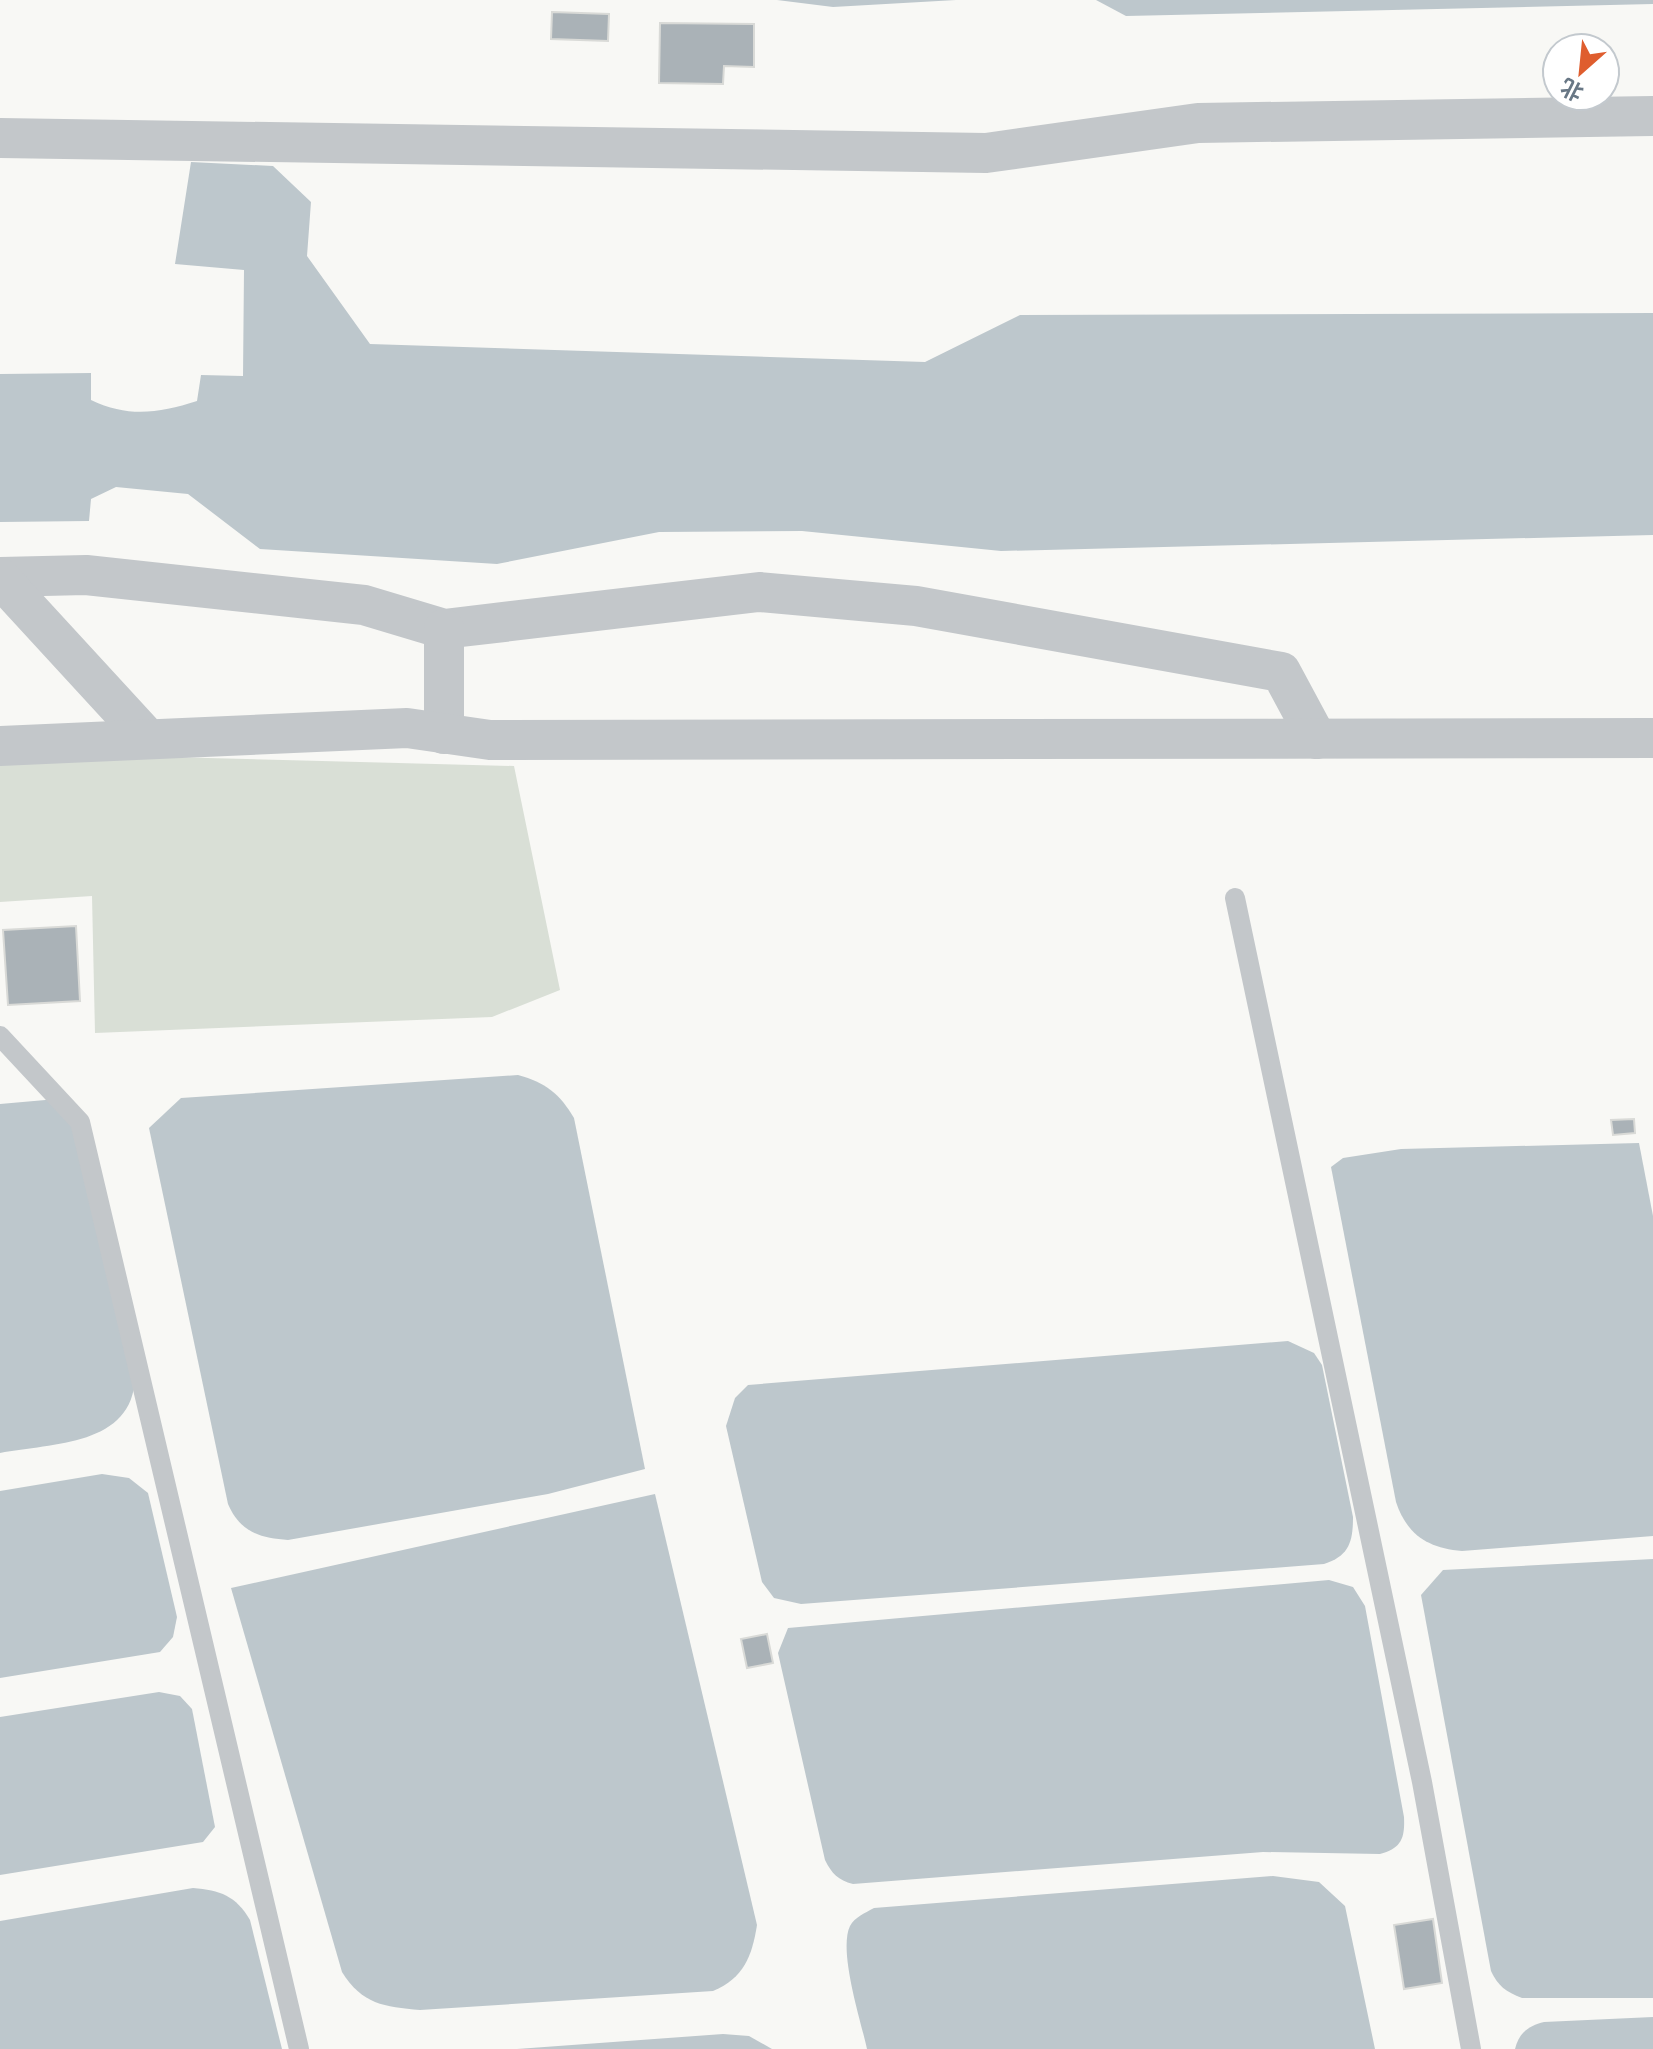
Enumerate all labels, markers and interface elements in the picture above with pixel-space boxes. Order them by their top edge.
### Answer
north arrow [1541,32,1621,112]
text: 北 [1554,70,1589,110]

